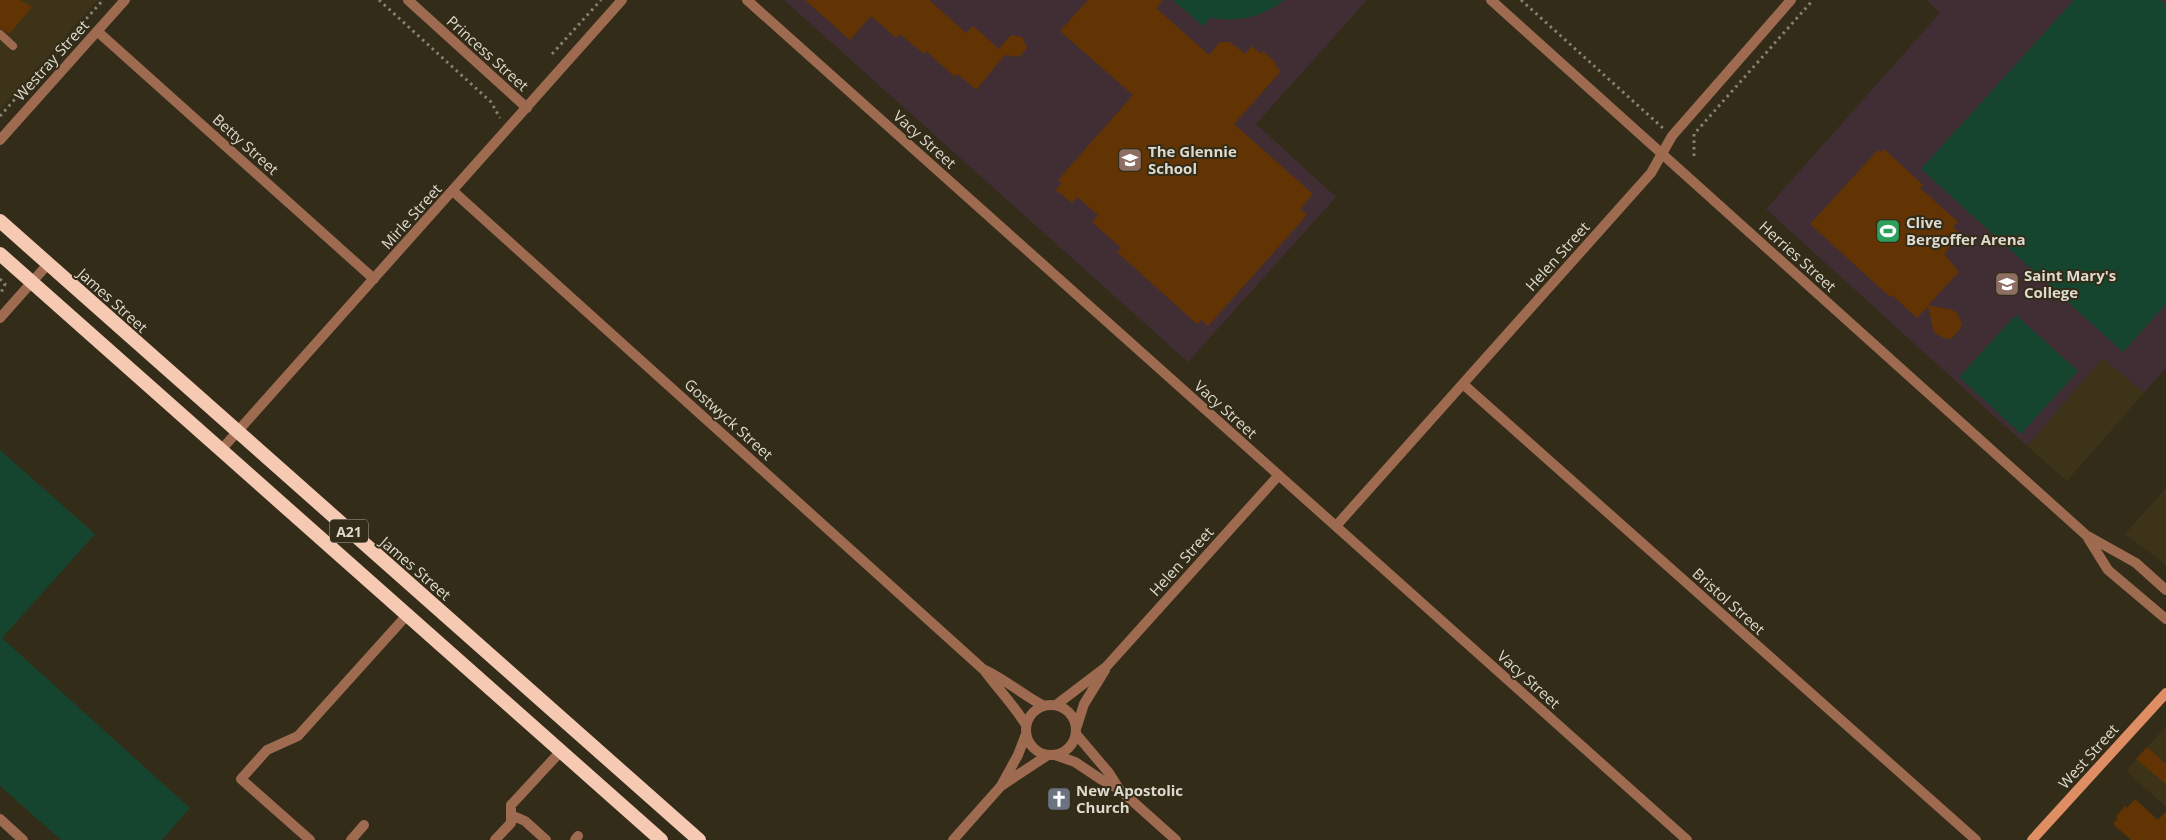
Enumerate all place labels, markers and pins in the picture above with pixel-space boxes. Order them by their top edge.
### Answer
place label: The Glennie School [1148,141,1237,178]
school or university icon: The Glennie School [1117,147,1143,173]
place label: Clive Bergoffer Arena [1906,212,2026,249]
sports icon: Clive Bergoffer Arena [1875,218,1901,244]
place label: Saint Mary's College [2024,265,2116,302]
school or university icon: Saint Mary's College [1994,271,2020,297]
place label: New Apostolic Church [1076,780,1183,817]
church icon: New Apostolic Church [1046,786,1072,812]

